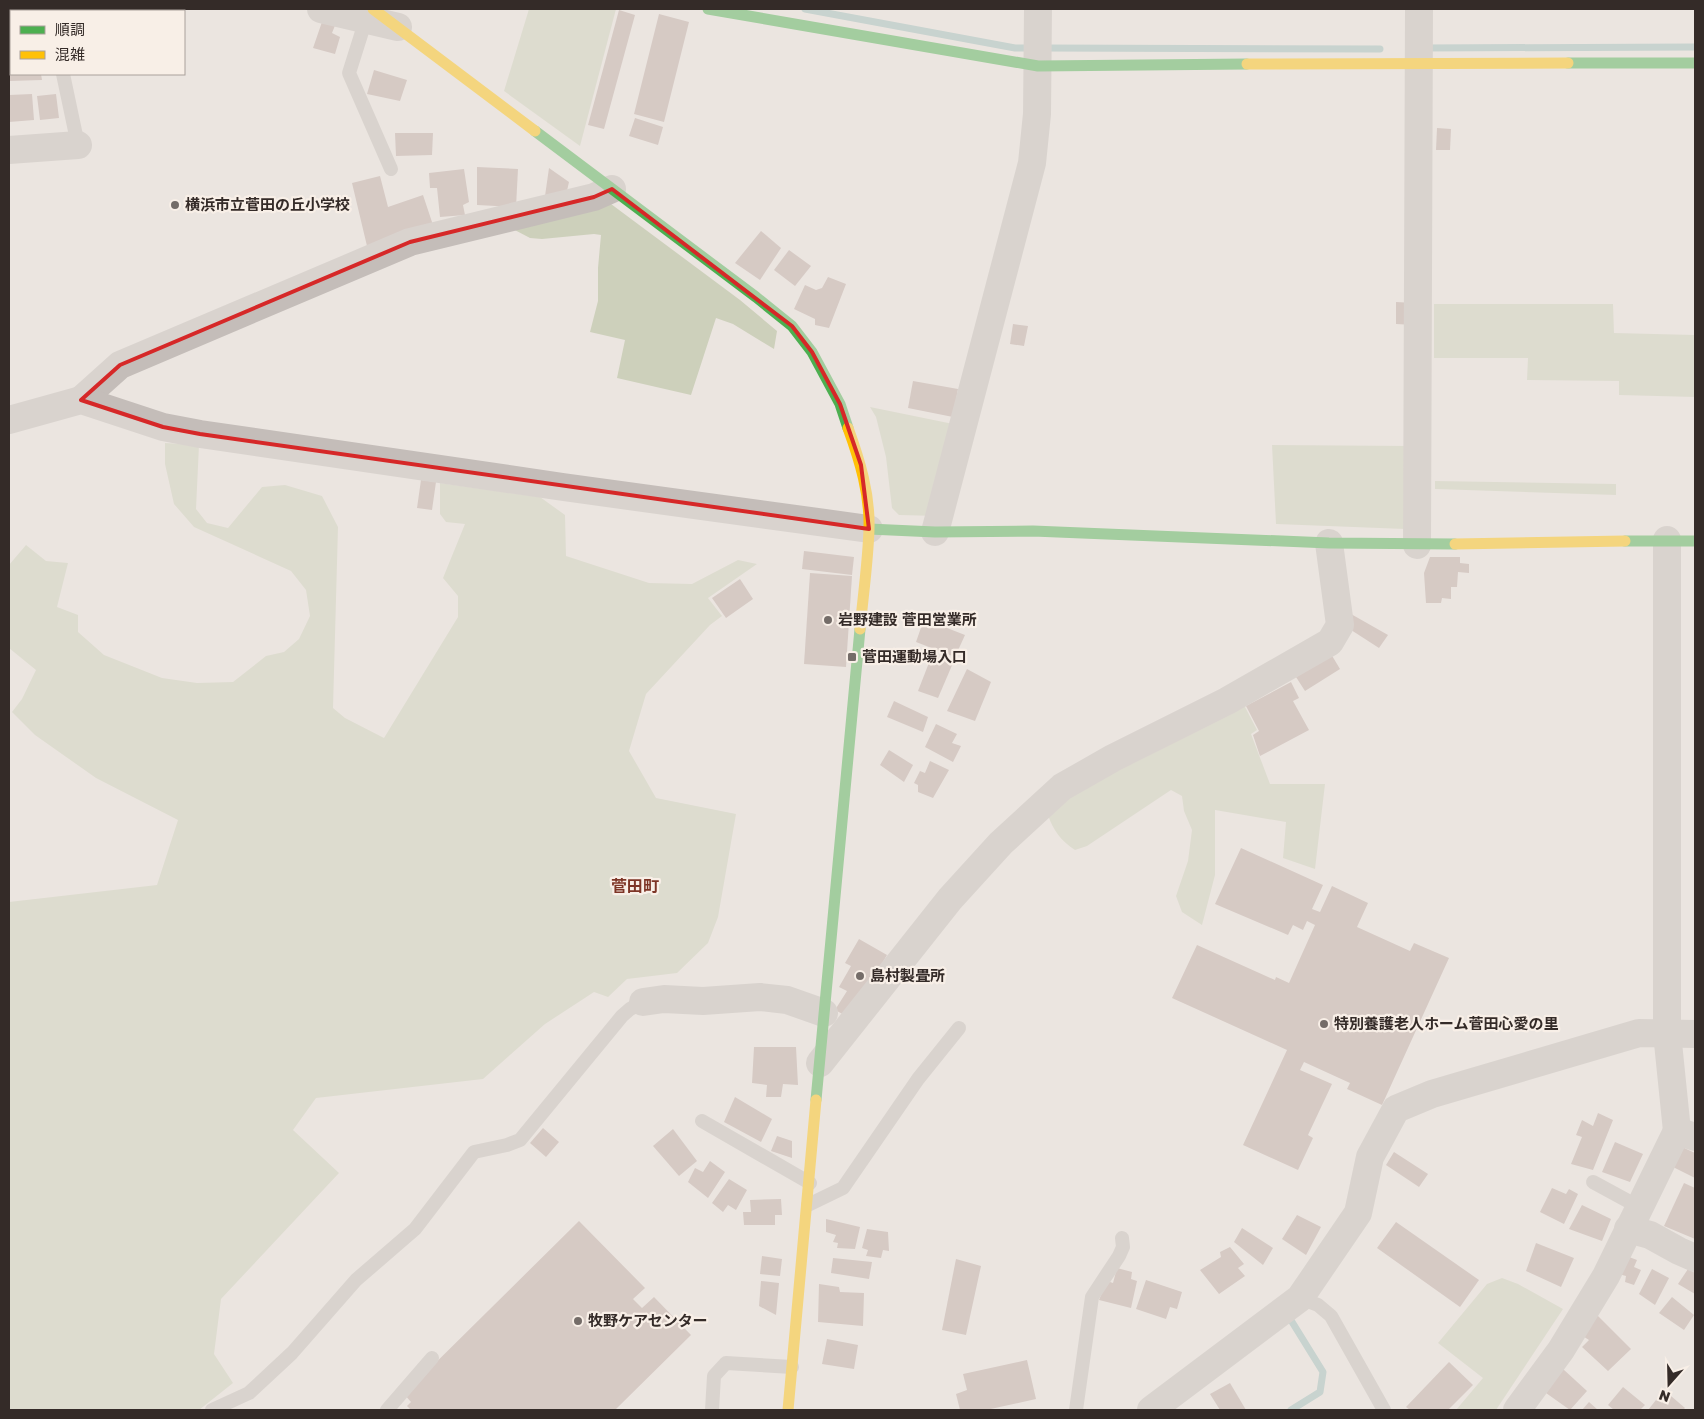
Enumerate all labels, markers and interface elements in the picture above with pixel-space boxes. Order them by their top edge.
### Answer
legend [10,10,185,75]
text: 順調 [55,20,85,38]
text: 混雑 [55,45,85,63]
place label: 横浜市立菅田の丘小学校 [185,195,350,213]
marker: 横浜市立菅田の丘小学校 [169,199,181,211]
place label: 岩野建設 菅田営業所 [838,610,977,628]
marker: 岩野建設 菅田営業所 [822,614,834,626]
place label: 菅田運動場入口 [862,647,967,665]
marker: 菅田運動場入口 [846,651,858,663]
district label: 菅田町 [611,876,659,896]
place label: 島村製畳所 [870,966,945,984]
marker: 島村製畳所 [854,970,866,982]
place label: 特別養護老人ホーム菅田心愛の里 [1334,1014,1559,1032]
marker: 特別養護老人ホーム菅田心愛の里 [1318,1018,1330,1030]
place label: 牧野ケアセンター [588,1311,708,1329]
marker: 牧野ケアセンター [572,1315,584,1327]
north arrow [1644,1359,1694,1409]
text: N [1656,1387,1672,1406]

